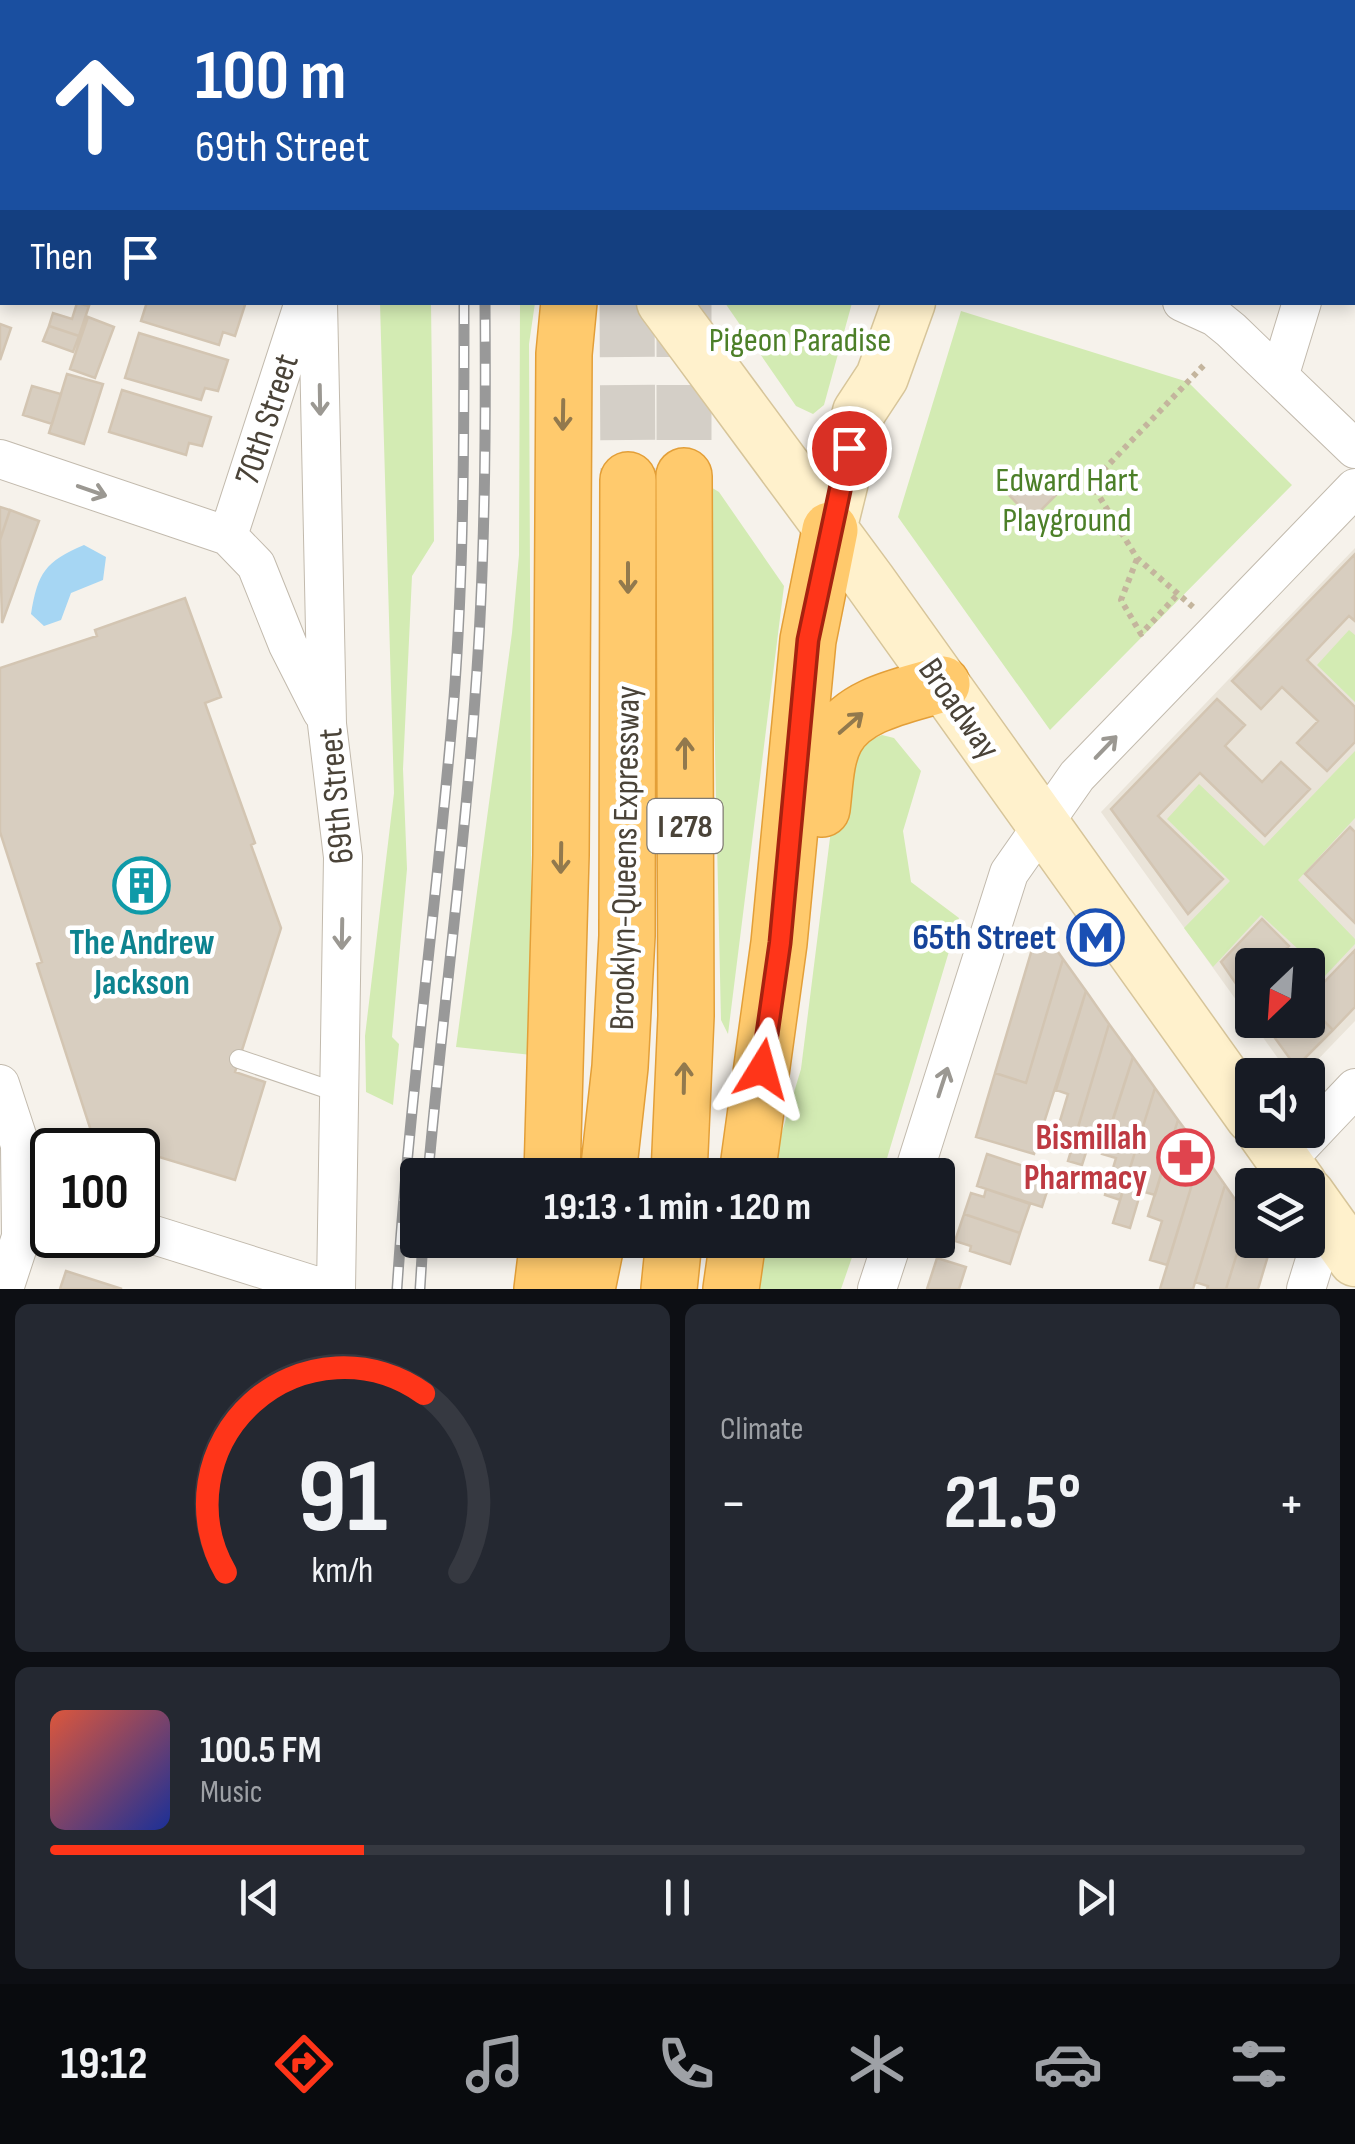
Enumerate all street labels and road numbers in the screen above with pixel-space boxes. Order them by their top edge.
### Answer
street label: 70th Street [226,349,309,490]
street label: Broadway [909,650,1009,768]
street label: Brooklyn-Queens Expressway [601,685,650,1031]
street label: 69th Street [309,726,364,865]
road number: I 278 [648,799,722,853]

